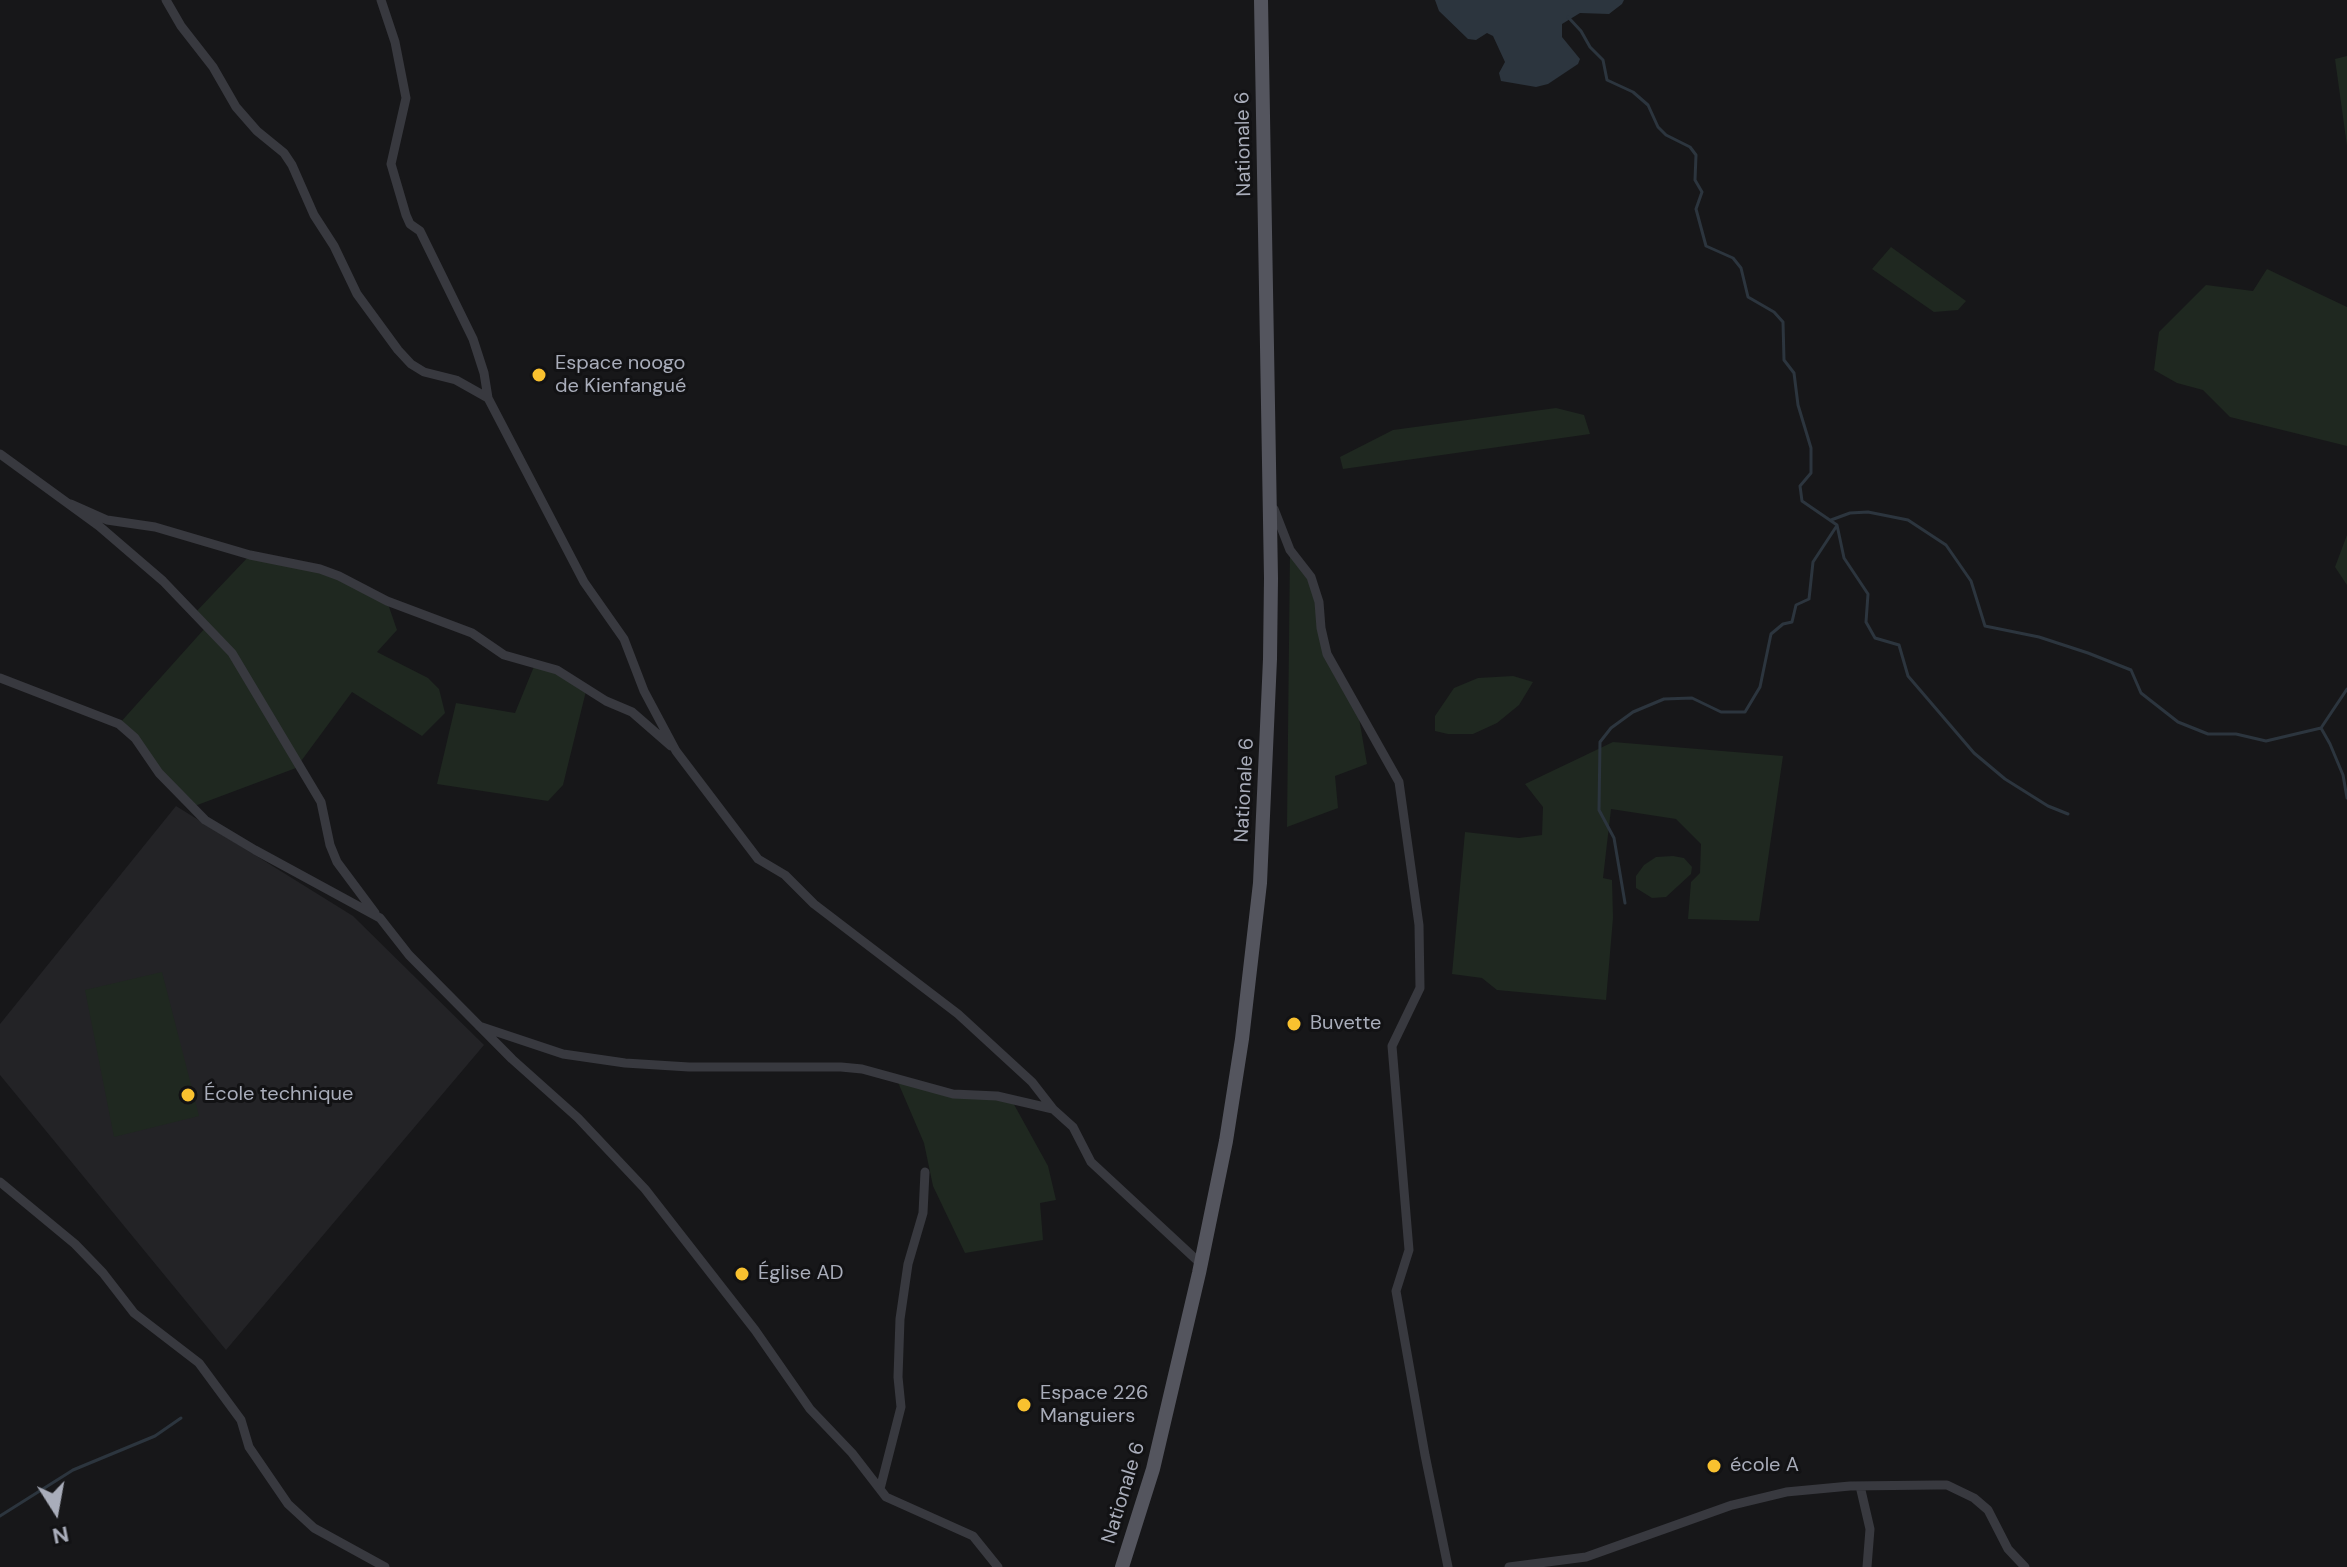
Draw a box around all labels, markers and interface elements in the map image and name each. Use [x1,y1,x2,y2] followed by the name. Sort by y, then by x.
[1231,91,1257,197] street label: Nationale 6
[555,352,686,399] place label: Espace noogo de Kienfangué
[530,366,548,384] marker: Espace noogo de Kienfangué
[1230,737,1260,843] street label: Nationale 6
[1310,1012,1381,1036] place label: Buvette
[1285,1015,1303,1033] marker: Buvette
[204,1083,353,1107] place label: École technique
[179,1086,197,1104] marker: École technique
[758,1262,843,1286] place label: Église AD
[733,1265,751,1283] marker: Église AD
[1040,1382,1148,1429] place label: Espace 226 Manguiers
[1015,1396,1033,1414] marker: Espace 226 Manguiers
[1097,1439,1151,1547] street label: Nationale 6
[1730,1454,1799,1478] place label: école A
[1705,1457,1723,1475] marker: école A
[16,1471,96,1551] north arrow
[50,1519,71,1551] text: N

